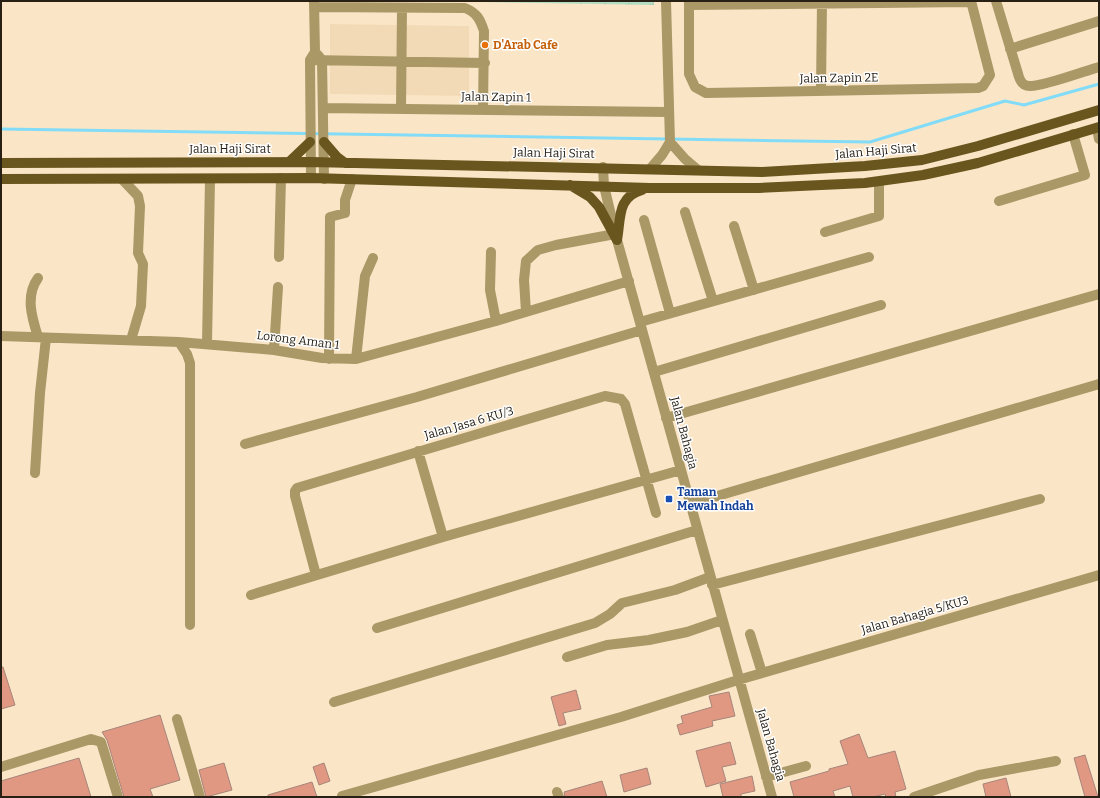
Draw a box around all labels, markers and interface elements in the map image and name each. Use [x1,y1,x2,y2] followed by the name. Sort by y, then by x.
[493,38,558,52] place label: D'Arab Cafe
[480,40,490,50] marker: D'Arab Cafe
[798,70,879,86] street label: Jalan Zapin 2E
[460,89,531,105] street label: Jalan Zapin 1
[834,140,918,162] street label: Jalan Haji Sirat
[188,142,271,156] street label: Jalan Haji Sirat
[512,145,596,161] street label: Jalan Haji Sirat
[256,328,340,352] street label: Lorong Aman 1
[667,394,701,471] street label: Jalan Bahagia
[422,404,515,443] street label: Jalan Jasa 6 KU/3
[677,485,754,513] place label: Taman Mewah Indah
[664,494,674,504] marker: Taman Mewah Indah
[859,593,970,637] street label: Jalan Bahagia 5/KU3
[754,706,788,783] street label: Jalan Bahagia

